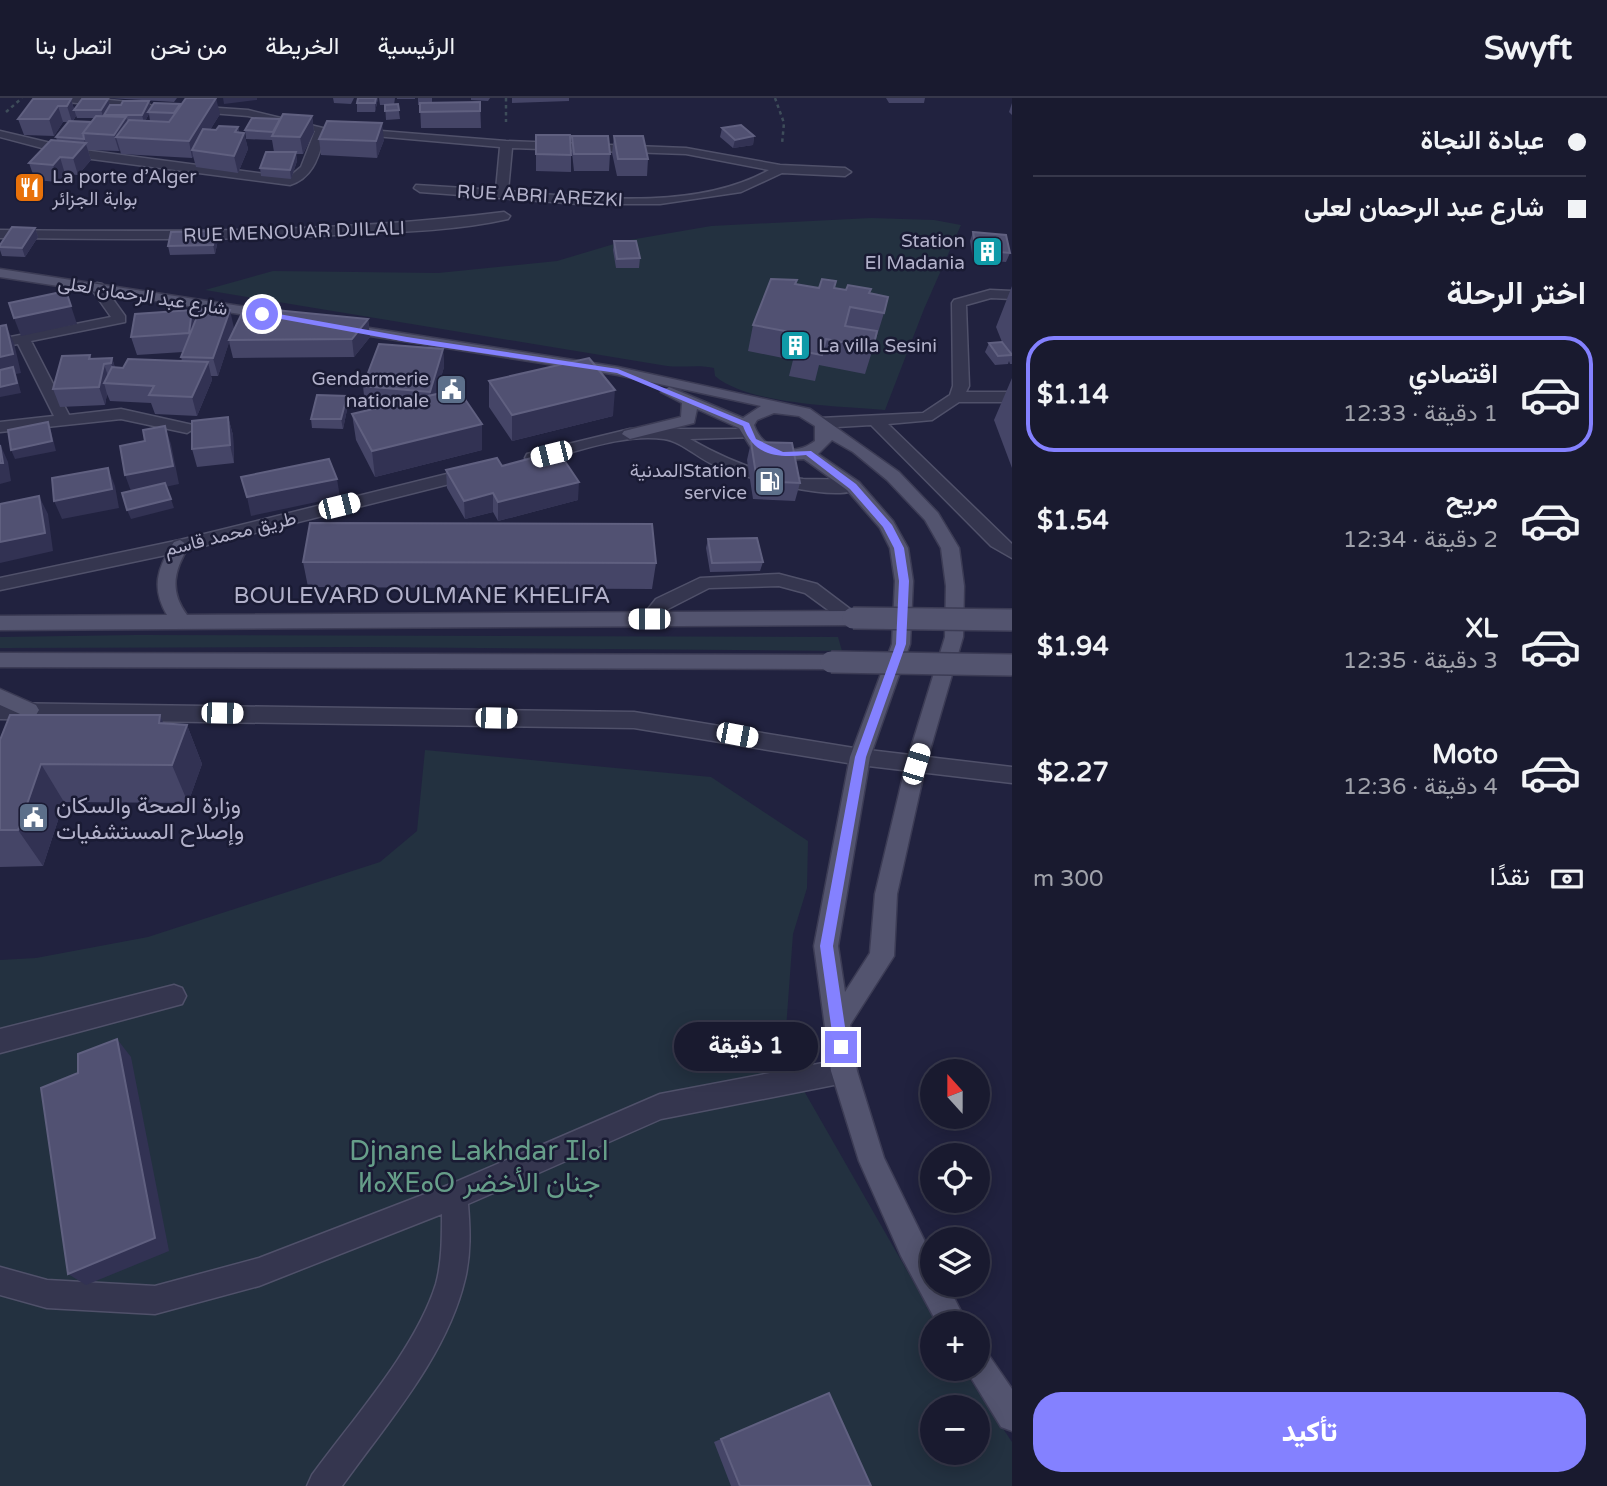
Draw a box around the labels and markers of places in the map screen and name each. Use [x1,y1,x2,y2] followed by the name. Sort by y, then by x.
[51,166,197,210] place label: La porte d’Alger بوابة الجزائر
[12,170,46,204] restaurant icon: La porte d’Alger بوابة الجزائر
[865,230,965,274] place label: Station El Madania
[971,234,1005,268] building icon: Station El Madania
[778,328,812,362] building icon: La villa Sesini
[818,335,937,357] place label: La villa Sesini
[311,368,429,412] place label: Gendarmerie nationale
[435,372,469,406] public building icon: Gendarmerie nationale
[630,460,747,504] place label: المدنيةStation service
[753,464,787,498] fuel station icon: المدنيةStation service
[56,792,244,847] place label: وزارة الصحة والسكان وإصلاح المستشفيات
[16,801,50,835] public building icon: وزارة الصحة والسكان وإصلاح المستشفيات

